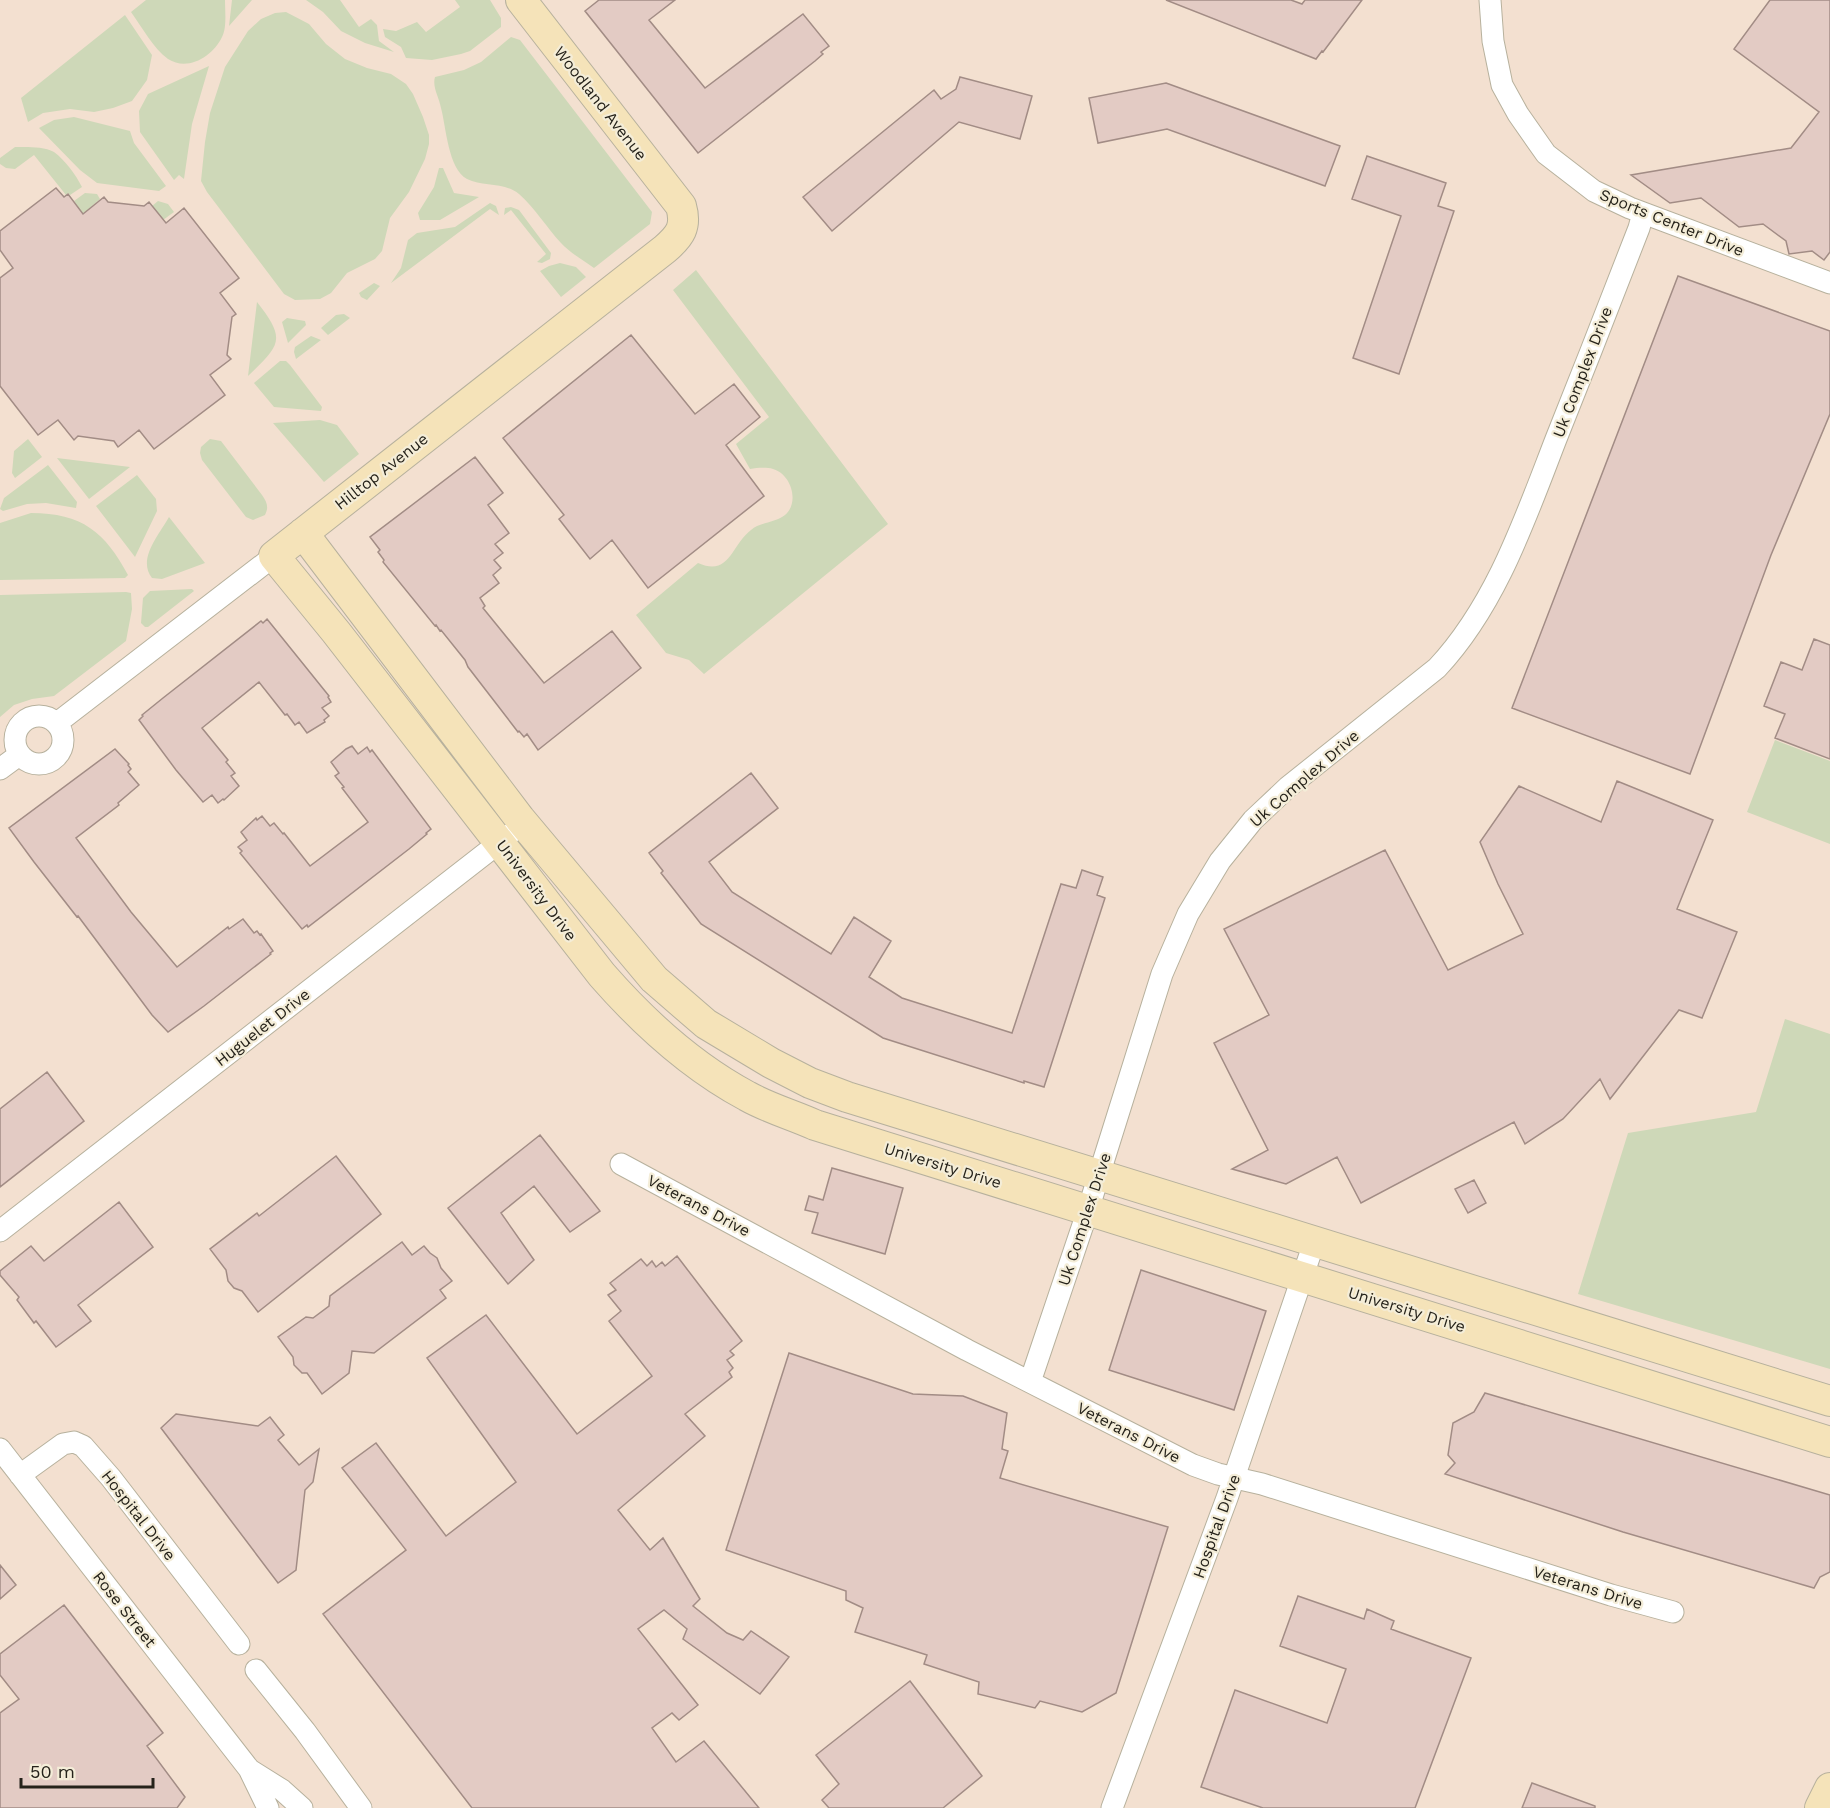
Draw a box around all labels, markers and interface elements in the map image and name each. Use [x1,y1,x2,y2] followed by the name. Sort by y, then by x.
[550,43,651,164] street label: Woodland Avenue
[1597,185,1747,260] street label: Sports Center Drive
[1549,304,1616,440] street label: Uk Complex Drive
[331,429,432,514] street label: Hilltop Avenue
[1246,726,1363,831] street label: Uk Complex Drive
[492,836,581,945] street label: University Drive
[211,985,313,1070] street label: Huguelet Drive
[882,1139,1004,1192] street label: University Drive
[1054,1150,1115,1288] street label: Uk Complex Drive
[644,1170,753,1240] street label: Veterans Drive
[1346,1283,1468,1336] street label: University Drive
[1074,1398,1184,1467] street label: Veterans Drive
[97,1466,180,1564] street label: Hospital Drive
[1189,1472,1244,1581] street label: Hospital Drive
[1531,1562,1645,1613] street label: Veterans Drive
[89,1568,160,1651] street label: Rose Street
[21,1751,153,1789] scale bar
[30,1761,75,1782] text: 50 m

